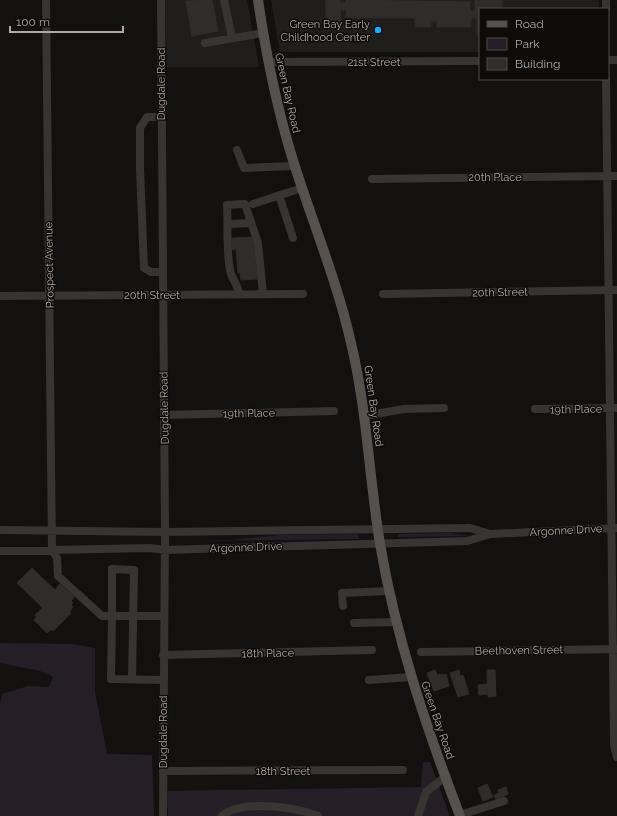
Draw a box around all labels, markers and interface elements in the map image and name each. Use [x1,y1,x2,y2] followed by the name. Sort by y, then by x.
[10,8,123,34] scale bar
[479,8,609,80] legend
[16,15,50,29] text: 100 m
[515,17,544,31] text: Road
[280,18,370,44] place label: Green Bay Early Childhood Center
[373,25,383,35] marker: Green Bay Early Childhood Center
[515,37,540,51] text: Park
[155,48,168,120] street label: Dugdale Road
[272,52,303,135] street label: Green Bay Road
[348,56,401,69] street label: 21st Street
[515,57,561,71] text: Building
[468,171,522,184] street label: 20th Place
[42,221,57,308] street label: Prospect Avenue
[472,286,528,299] street label: 20th Street
[124,289,180,302] street label: 20th Street
[361,365,386,448] street label: Green Bay Road
[157,371,172,444] street label: Dugdale Road
[550,403,603,416] street label: 19th Place
[223,407,276,420] street label: 19th Place
[529,522,603,539] street label: Argonne Drive
[209,540,283,555] street label: Argonne Drive
[475,643,564,658] street label: Beethoven Street
[242,647,295,660] street label: 18th Place
[418,679,457,761] street label: Green Bay Road
[157,696,170,768] street label: Dugdale Road
[256,765,311,778] street label: 18th Street

